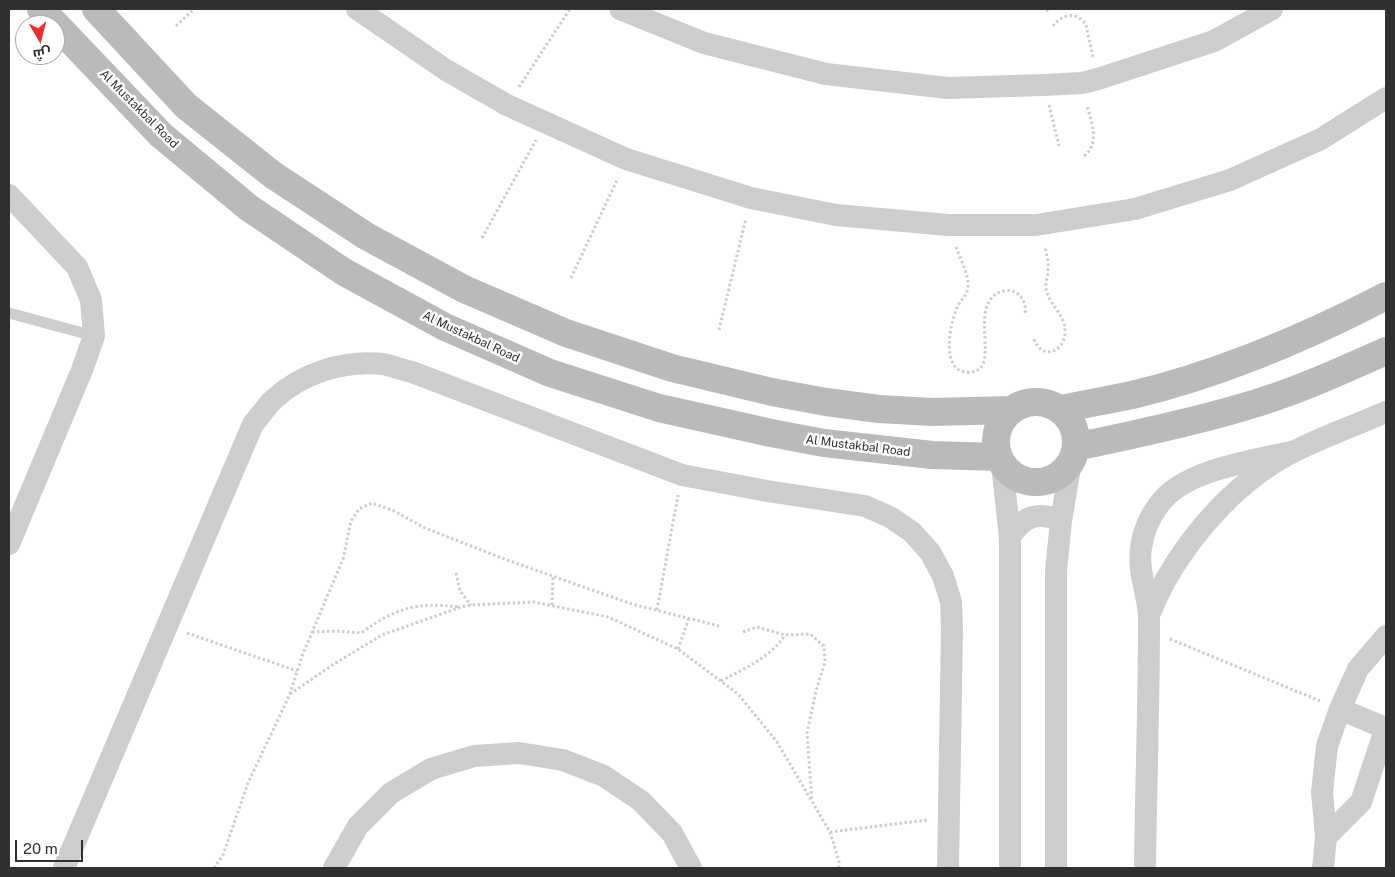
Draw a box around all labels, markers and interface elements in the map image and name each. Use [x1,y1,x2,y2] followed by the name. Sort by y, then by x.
[15,15,65,65] north arrow
[32,45,52,63] text: ش
[97,67,181,151] street label: Al Mustakbal Road
[420,308,522,366] street label: Al Mustakbal Road
[805,432,911,460] street label: Al Mustakbal Road
[18,830,85,862] scale bar
[23,840,58,857] text: 20 m

